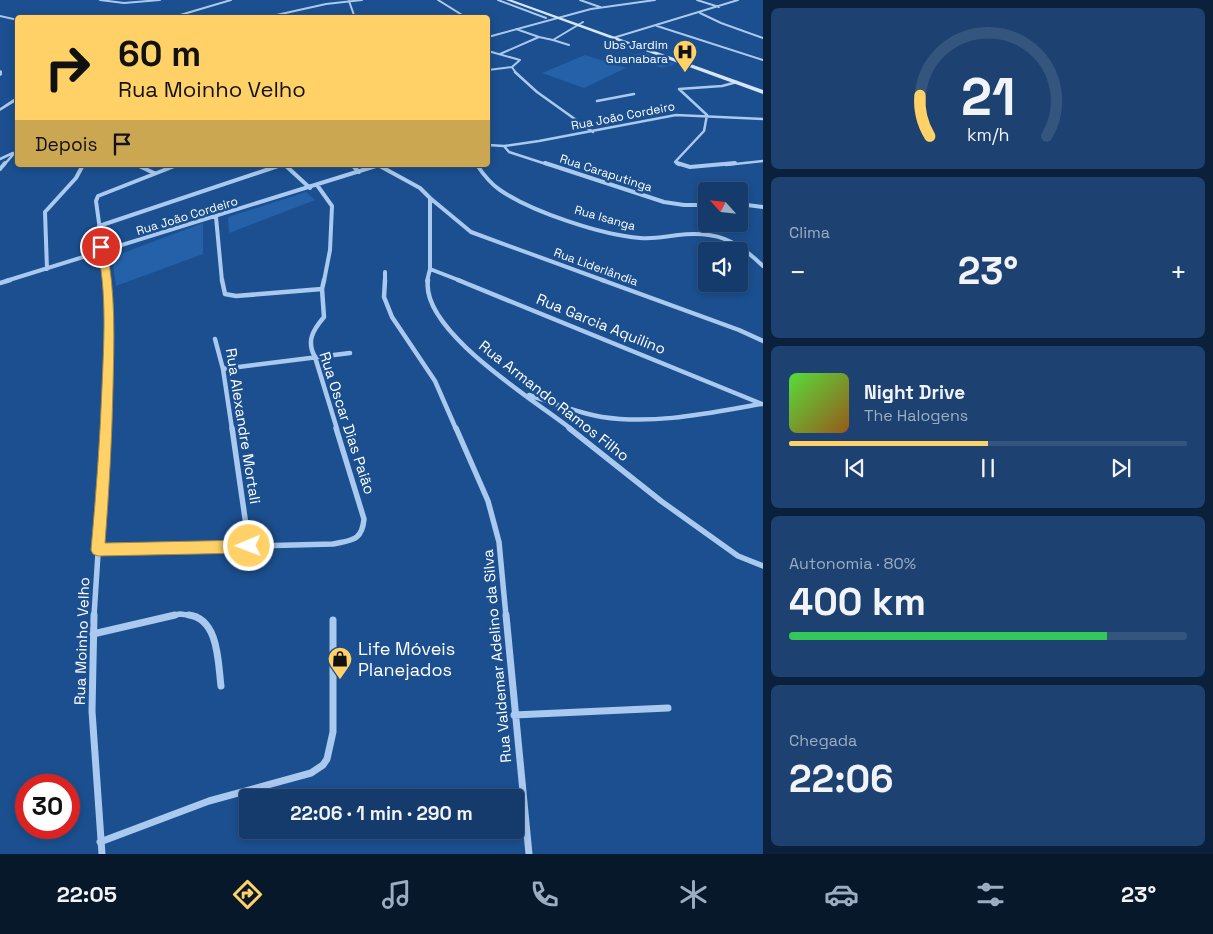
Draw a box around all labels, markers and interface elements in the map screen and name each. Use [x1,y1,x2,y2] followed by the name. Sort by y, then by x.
[118,32,201,76] text: 60 m
[35,35,100,100] icon: right
[604,37,668,67] place label: Ubs Jardim Guanabara
[672,39,698,73] hospital icon: Ubs Jardim Guanabara
[961,64,1015,130] text: 21
[118,75,306,103] text: Rua Moinho Velho
[570,98,676,134] street label: Rua João Cordeiro
[967,123,1009,146] text: km/h
[108,130,136,158] icon: arrive
[35,132,98,157] text: Depois
[558,151,654,196] street label: Rua Caraputinga
[698,182,748,232] north arrow
[698,182,748,292] map controls
[134,193,240,239] street label: Rua João Cordeiro
[573,202,638,234] street label: Rua Isanga
[789,222,830,243] text: Clima
[80,226,122,268] pin
[87,233,115,261] icon: arrive
[698,242,748,292] button: sound
[552,244,640,290] street label: Rua Liderlândia
[958,247,1018,295] text: 23°
[789,254,806,290] text: −
[1170,254,1187,290] text: +
[534,289,669,358] street label: Rua Garcia Aquilino
[475,336,633,465] street label: Rua Armando Ramos Filho
[222,347,265,505] street label: Rua Alexandre Mortali
[315,349,380,497] street label: Rua Oscar Dias Paião
[864,380,965,405] text: Night Drive
[864,405,968,426] text: The Halogens
[841,454,869,482] icon: previous
[974,454,1002,482] icon: pause
[1107,454,1135,482] icon: next
[222,519,274,571] position arrow
[478,548,515,764] street label: Rua Valdemar Adelino da Silva
[789,553,916,574] text: Autonomia · 80%
[70,577,93,705] street label: Rua Moinho Velho
[789,578,926,626] text: 400 km
[358,637,455,681] place label: Life Móveis Planejados
[327,646,353,680] shop icon: Life Móveis Planejados
[789,730,857,751] text: Chegada
[789,755,894,803] text: 22:06
[15,774,80,839] speed limit sign: 30
[290,801,473,826] text: 22:06 · 1 min · 290 m
[230,877,265,912] icon: directions
[379,877,414,912] icon: music
[527,877,562,912] icon: phone
[676,877,711,912] icon: climate
[824,877,859,912] icon: car
[973,877,1008,912] icon: filters
[57,880,117,908] text: 22:05
[1121,880,1156,908] text: 23°

